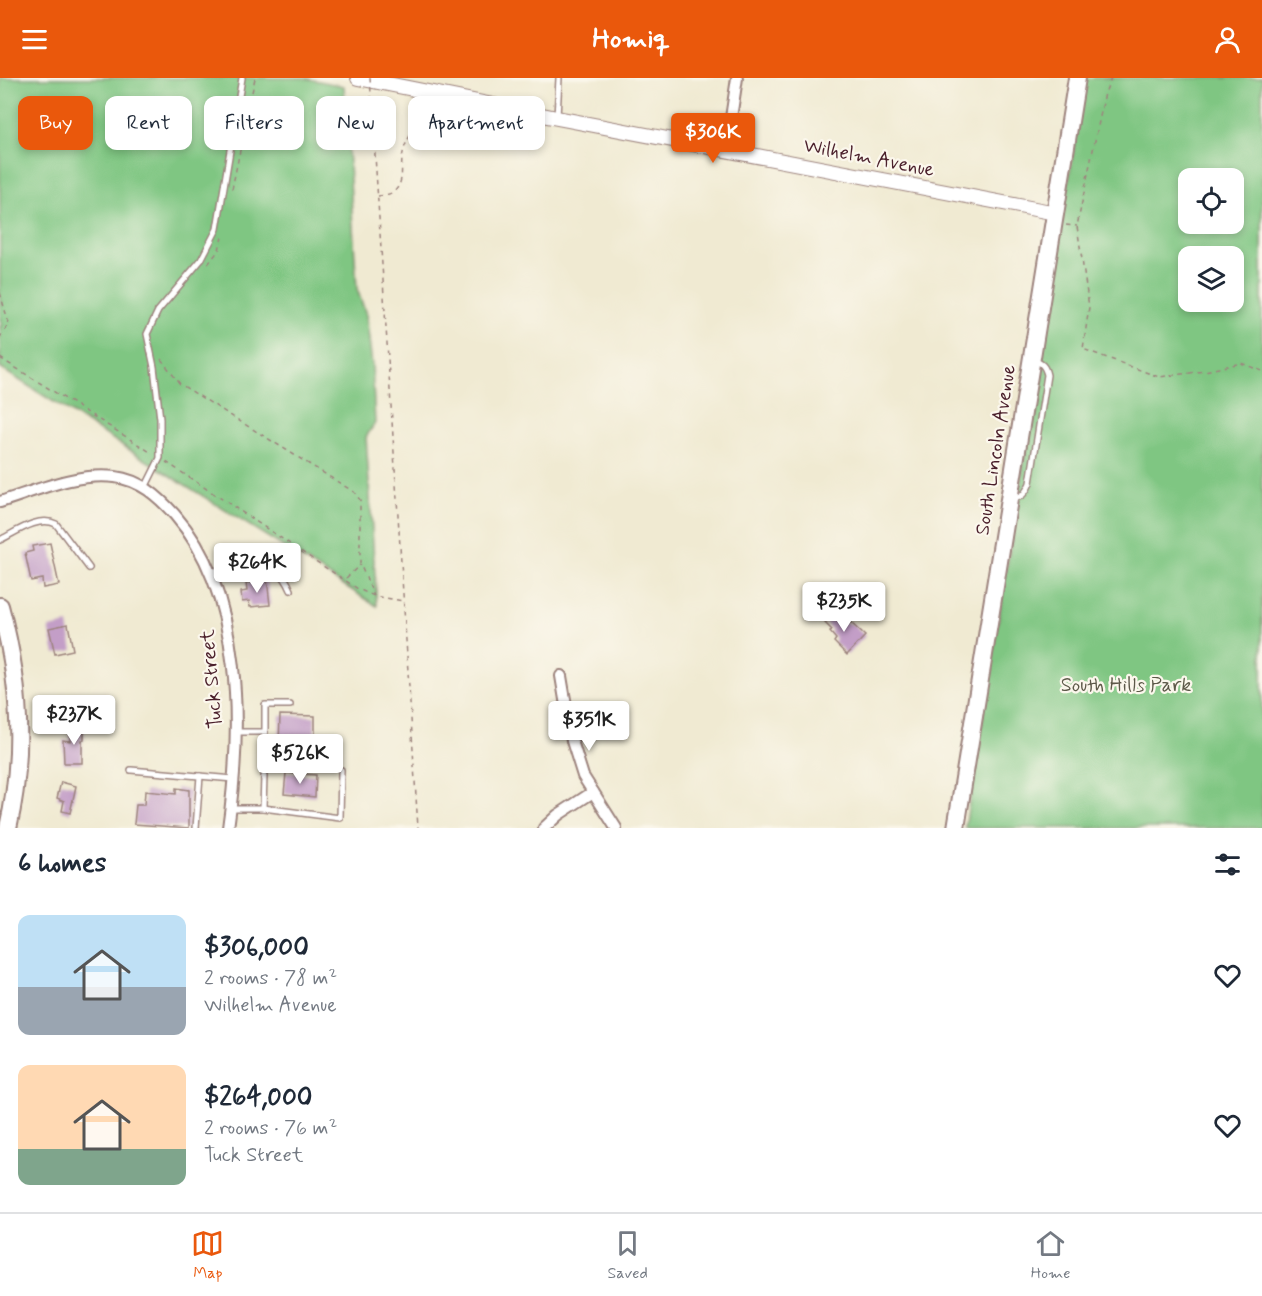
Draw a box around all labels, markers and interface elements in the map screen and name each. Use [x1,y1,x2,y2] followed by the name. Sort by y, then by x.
[592,22,670,57] text: Homiq
[18,23,51,56] icon: menu
[1211,23,1244,56] icon: person
[18,96,93,150] chip: Buy
[105,96,192,150] chip: Rent
[204,96,304,150] chip: Filters
[316,96,396,150] chip: New
[408,96,545,150] chip: Apartment
[671,113,755,164] pin: $306K
[685,119,741,146] text: $306K
[801,132,937,184] street label: Wilhelm Avenue
[1178,168,1244,312] map controls
[1178,168,1244,234] button: locate
[1178,246,1244,312] button: layers
[969,363,1023,537] street label: South Lincoln Avenue
[215,543,299,594] pin: $264K
[228,549,286,576] text: $264K
[802,582,886,633] pin: $235K
[816,588,872,615] text: $235K
[194,628,230,730] street label: Tuck Street
[1061,672,1191,699] park label: South Hills Park
[32,695,116,746] pin: $237K
[46,701,102,728] text: $237K
[547,701,631,752] pin: $351K
[562,707,616,734] text: $351K
[258,734,342,785] pin: $526K
[271,740,329,767] text: $526K
[18,847,106,881] text: 6 homes
[1211,848,1244,881] icon: filters
[204,931,309,965] text: $306,000
[66,939,138,1011] icon: home
[1211,959,1244,992] icon: heart
[204,965,337,992] text: 2 rooms · 78 m²
[204,992,337,1019] text: Wilhelm Avenue
[204,1081,312,1115] text: $264,000
[66,1089,138,1161] icon: home
[1211,1109,1244,1142] icon: heart
[204,1115,337,1142] text: 2 rooms · 76 m²
[204,1142,303,1169] text: Tuck Street
[191,1227,224,1284] tab: Map
[607,1227,648,1284] tab: Saved
[1031,1227,1071,1284] tab: Home

